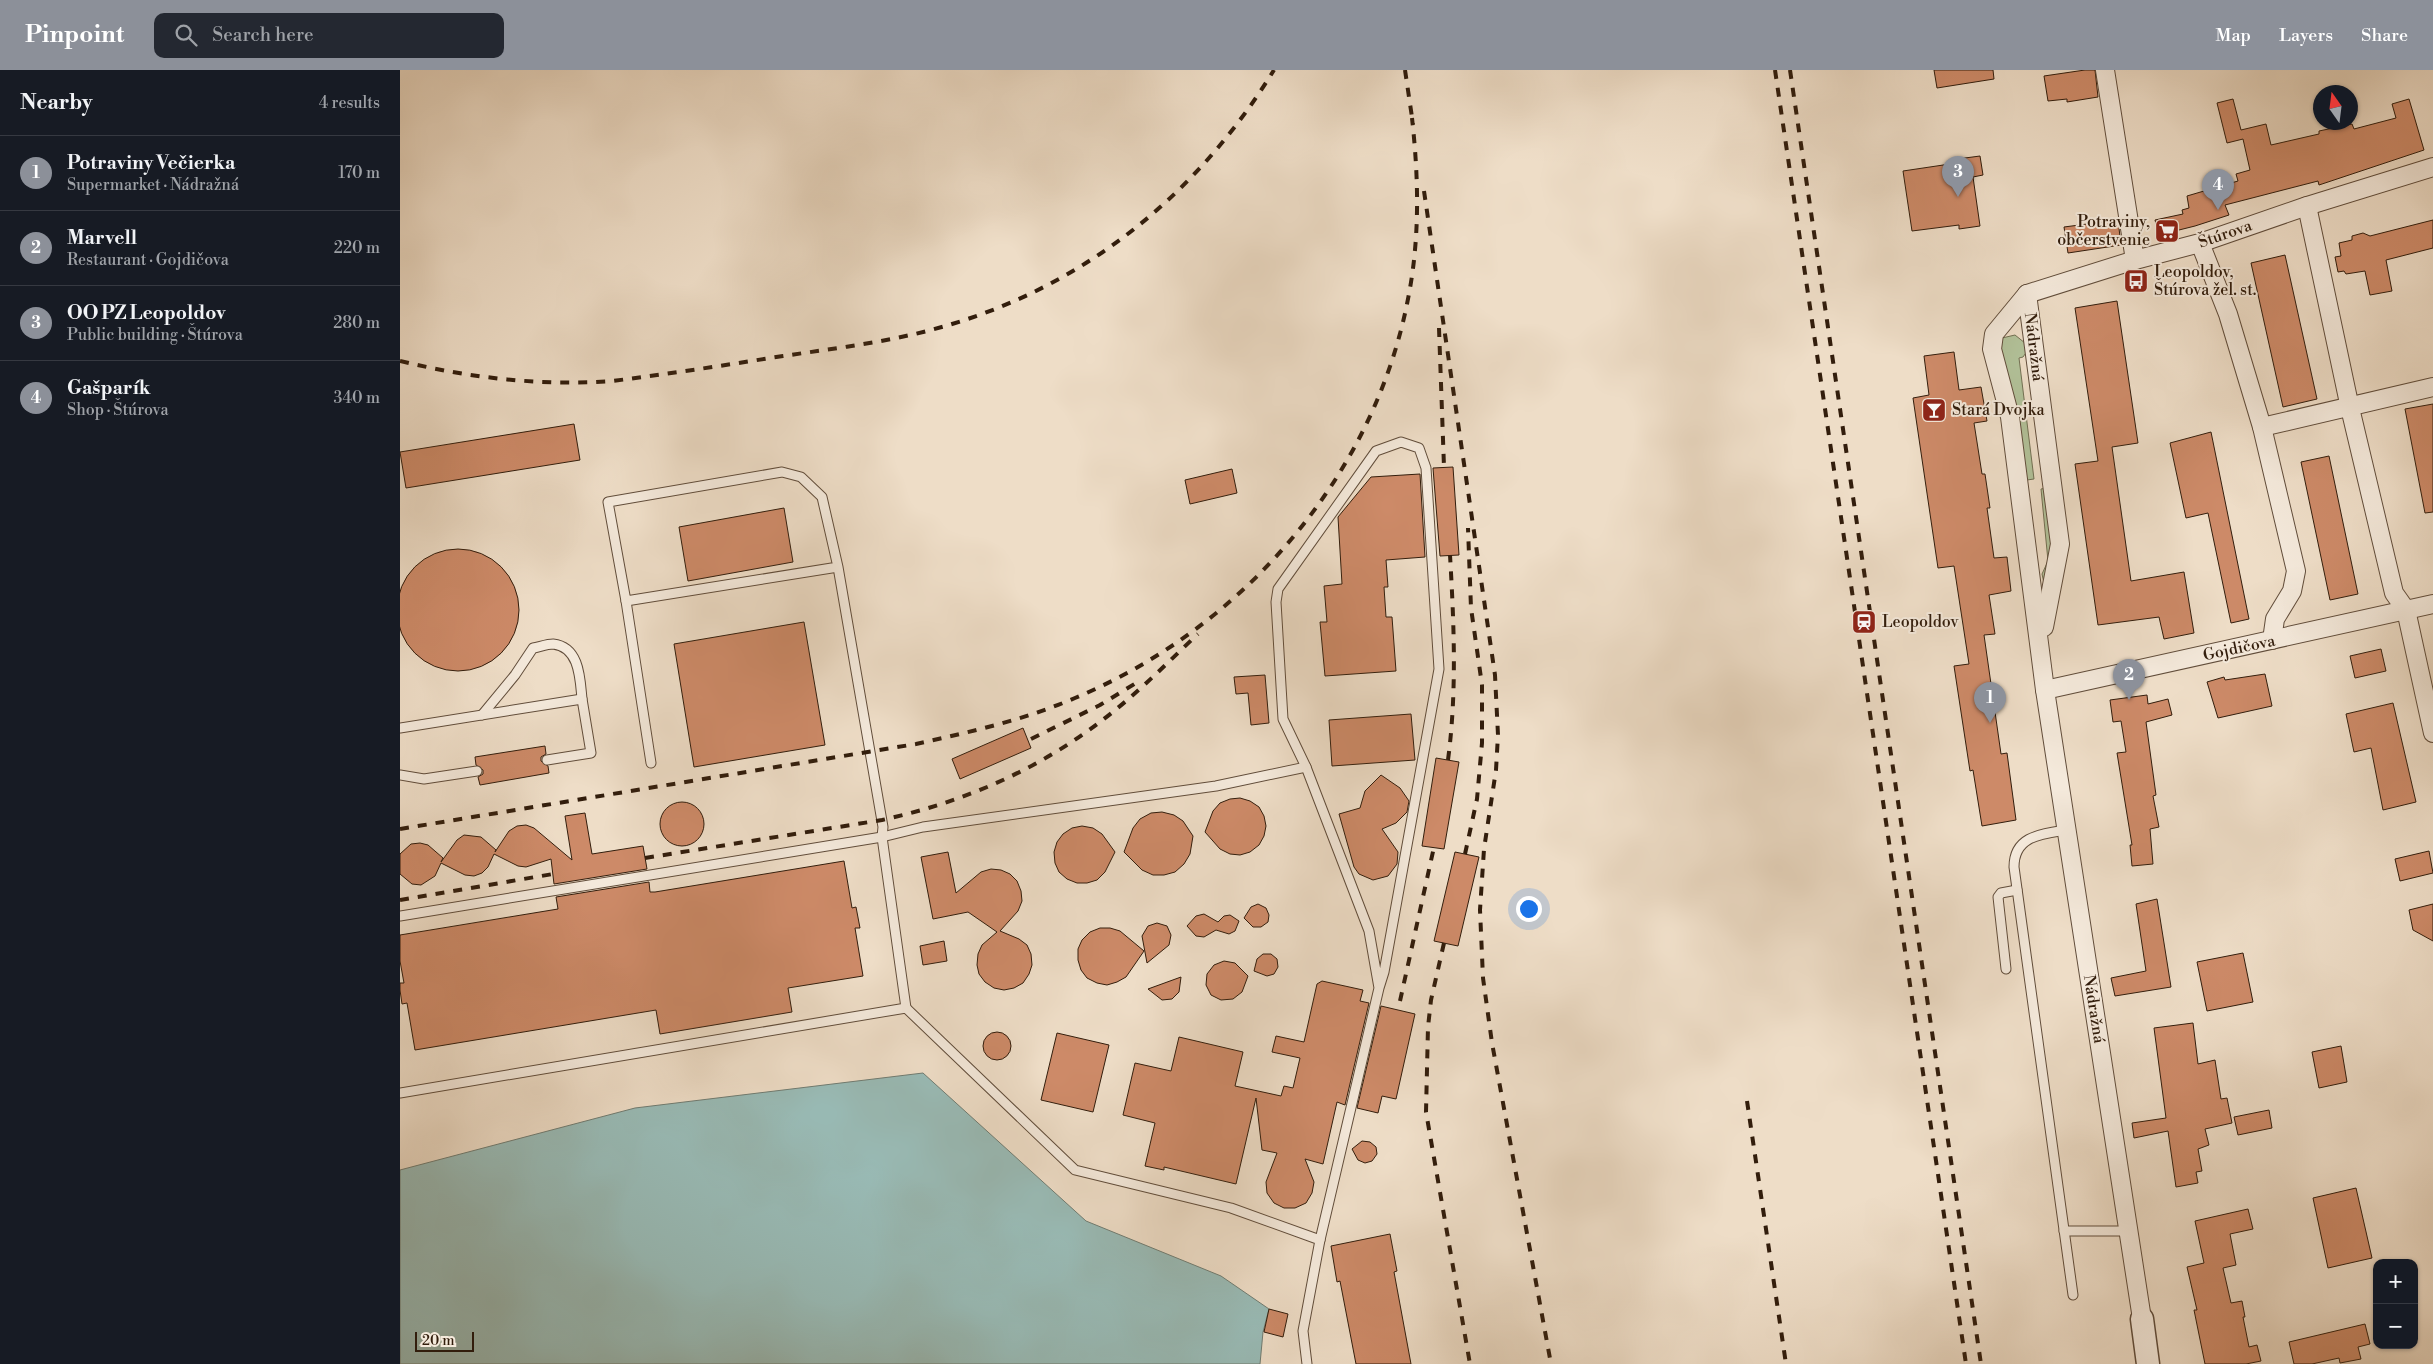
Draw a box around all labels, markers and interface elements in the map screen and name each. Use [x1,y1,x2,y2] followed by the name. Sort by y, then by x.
[154,13,504,58] search box
[25,20,124,50] text: Pinpoint
[172,21,200,49] icon: search
[212,23,314,47] text: Search here
[2216,24,2251,47] text: Map
[2279,24,2333,47] text: Layers
[2361,24,2408,47] text: Share
[2313,85,2358,130] north arrow
[20,90,93,116] text: Nearby
[319,93,380,113] text: 4 results
[67,151,235,175] text: Potraviny Večierka
[1942,156,1974,197] pin: 3
[32,163,40,183] text: 1
[338,163,380,183] text: 170 m
[2202,169,2234,210] pin: 4
[67,175,239,195] text: Supermarket · Nádražná
[2057,212,2150,250] place label: Potraviny, občerstvenie
[2195,213,2255,252] street label: Štúrova
[2154,218,2180,244] supermarket icon: Potraviny, občerstvenie
[67,226,137,250] text: Marvell
[31,238,41,258] text: 2
[334,238,380,258] text: 220 m
[67,250,229,270] text: Restaurant · Gojdičova
[2154,262,2256,300] place label: Leopoldov, Štúrova žel. st.
[2123,268,2149,294] bus stop icon: Leopoldov, Štúrova žel. st.
[67,301,226,325] text: OO PZ Leopoldov
[2020,311,2048,383] street label: Nádražná
[31,313,41,333] text: 3
[333,313,380,333] text: 280 m
[67,325,243,345] text: Public building · Štúrova
[67,376,151,400] text: Gašparík
[31,388,41,408] text: 4
[333,388,380,408] text: 340 m
[1921,397,1947,423] bar icon: Stará Dvojka
[67,400,169,420] text: Shop · Štúrova
[1952,400,2046,420] place label: Stará Dvojka
[1851,609,1877,635] station icon: Leopoldov
[1882,612,1959,632] place label: Leopoldov
[2201,630,2278,665] street label: Gojdičova
[2113,659,2145,700] pin: 2
[1974,682,2006,723] pin: 1
[1516,896,1542,922] your location
[2079,973,2109,1046] street label: Nádražná
[2373,1259,2418,1349] map controls
[2373,1259,2418,1304] button: +
[2373,1304,2418,1349] button: −
[415,1329,474,1352] scale bar
[422,1332,454,1350] text: 20 m

